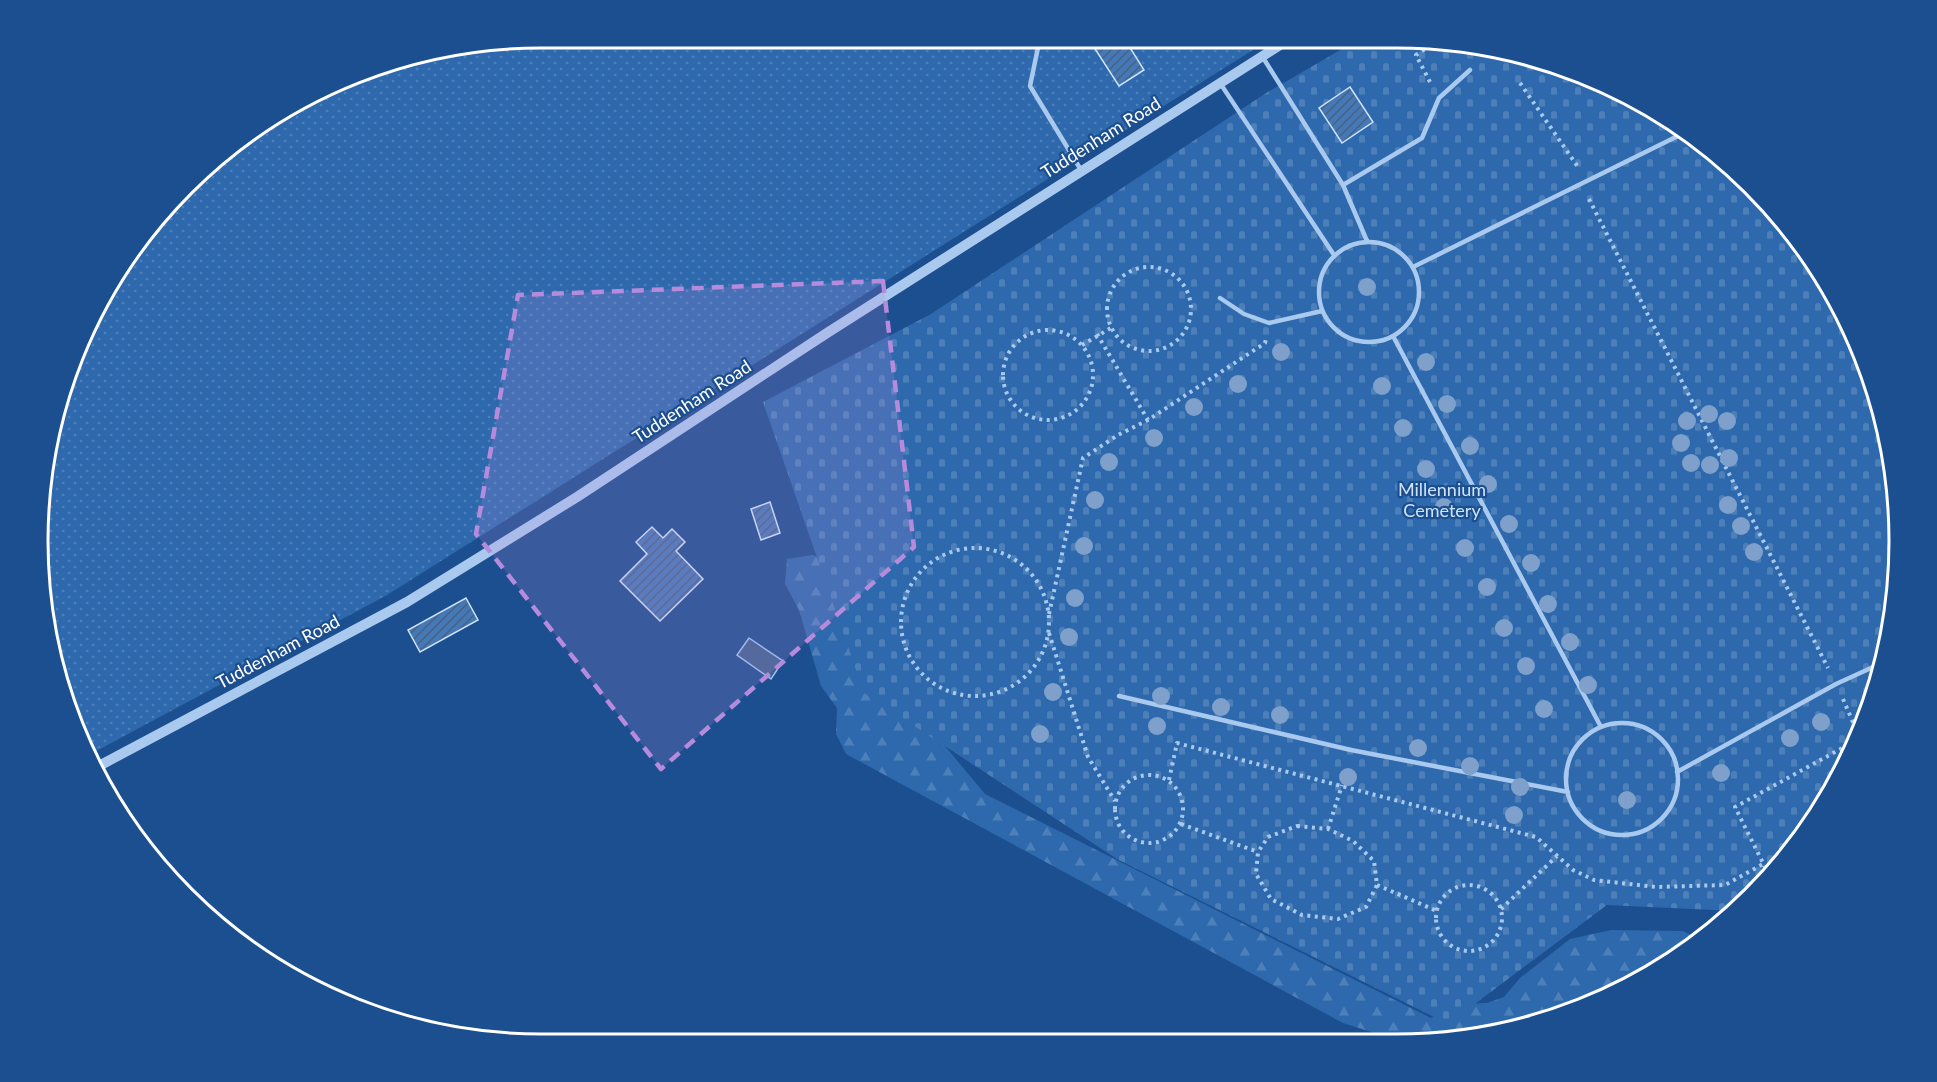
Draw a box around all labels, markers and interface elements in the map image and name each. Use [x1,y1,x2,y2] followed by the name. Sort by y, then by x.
[1037,92,1164,183] street label: Tuddenham Road
[628,355,755,448] street label: Tuddenham Road
[1398,478,1486,521] park label: Millennium Cemetery
[212,609,343,693] street label: Tuddenham Road

